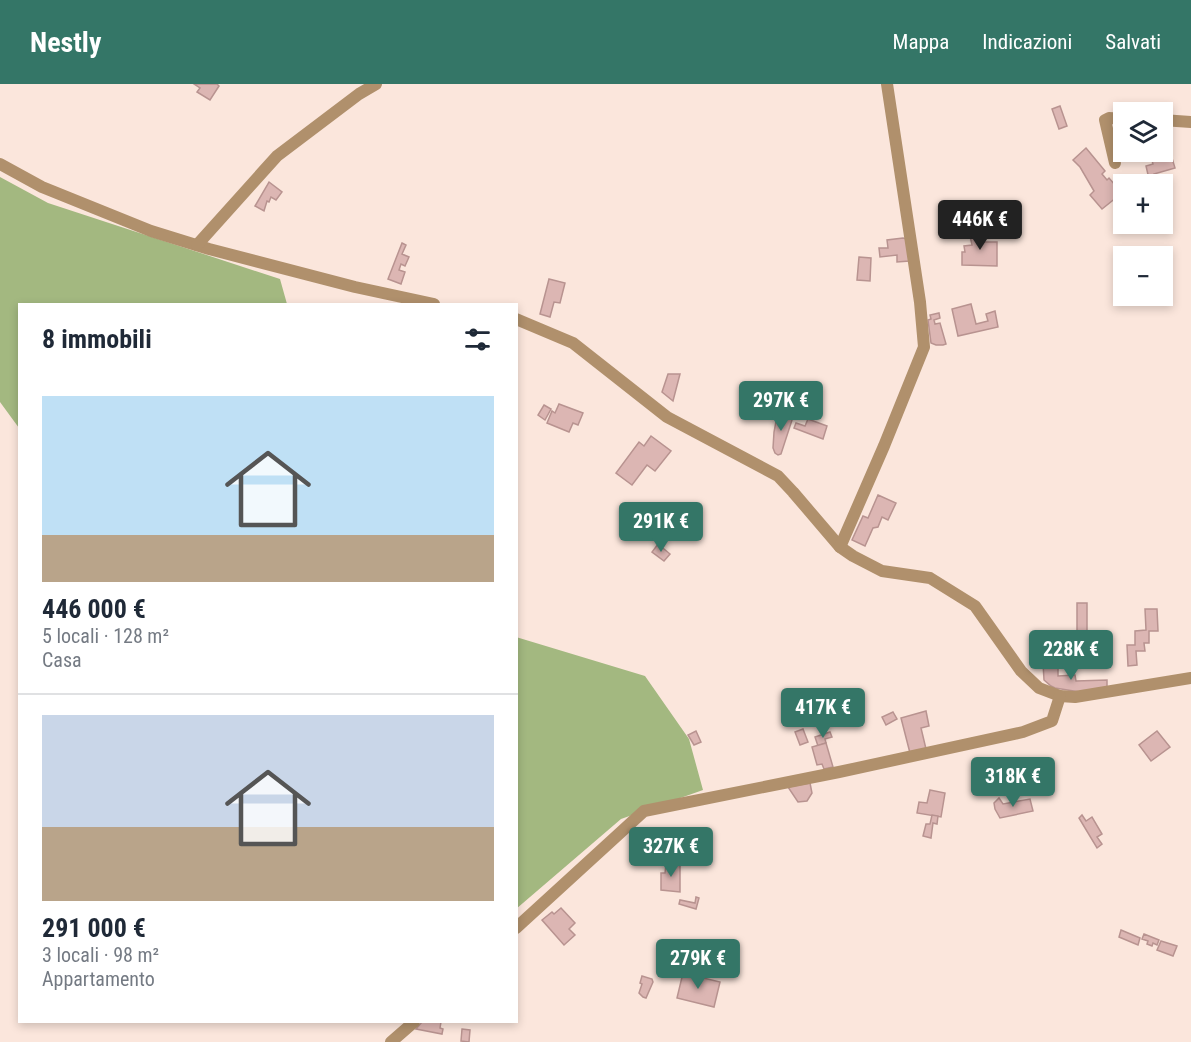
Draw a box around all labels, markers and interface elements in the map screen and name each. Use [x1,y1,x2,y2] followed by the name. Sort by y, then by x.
[30,26,101,59] text: Nestly
[893,30,949,54] text: Mappa
[982,30,1072,54] text: Indicazioni
[1105,30,1161,54] text: Salvati
[1113,102,1173,306] map controls
[1113,102,1173,162] button: layers
[1113,174,1173,234] button: +
[931,200,1029,251] pin: 446K €
[952,207,1008,231] text: 446K €
[1113,246,1173,306] button: −
[461,323,494,356] icon: filters
[42,324,152,354] text: 8 immobili
[732,381,830,432] pin: 297K €
[753,388,809,412] text: 297K €
[214,435,322,543] icon: home
[612,502,710,553] pin: 291K €
[633,509,689,533] text: 291K €
[42,594,146,624] text: 446 000 €
[42,624,169,648] text: 5 locali · 128 m²
[1022,630,1120,681] pin: 228K €
[1043,637,1099,661] text: 228K €
[42,648,82,672] text: Casa
[774,688,872,739] pin: 417K €
[795,695,851,719] text: 417K €
[214,754,322,862] icon: home
[964,757,1062,808] pin: 318K €
[985,764,1041,788] text: 318K €
[622,827,720,878] pin: 327K €
[643,834,699,858] text: 327K €
[42,913,146,943] text: 291 000 €
[649,939,747,990] pin: 279K €
[42,943,159,967] text: 3 locali · 98 m²
[670,946,726,970] text: 279K €
[42,967,155,991] text: Appartamento

